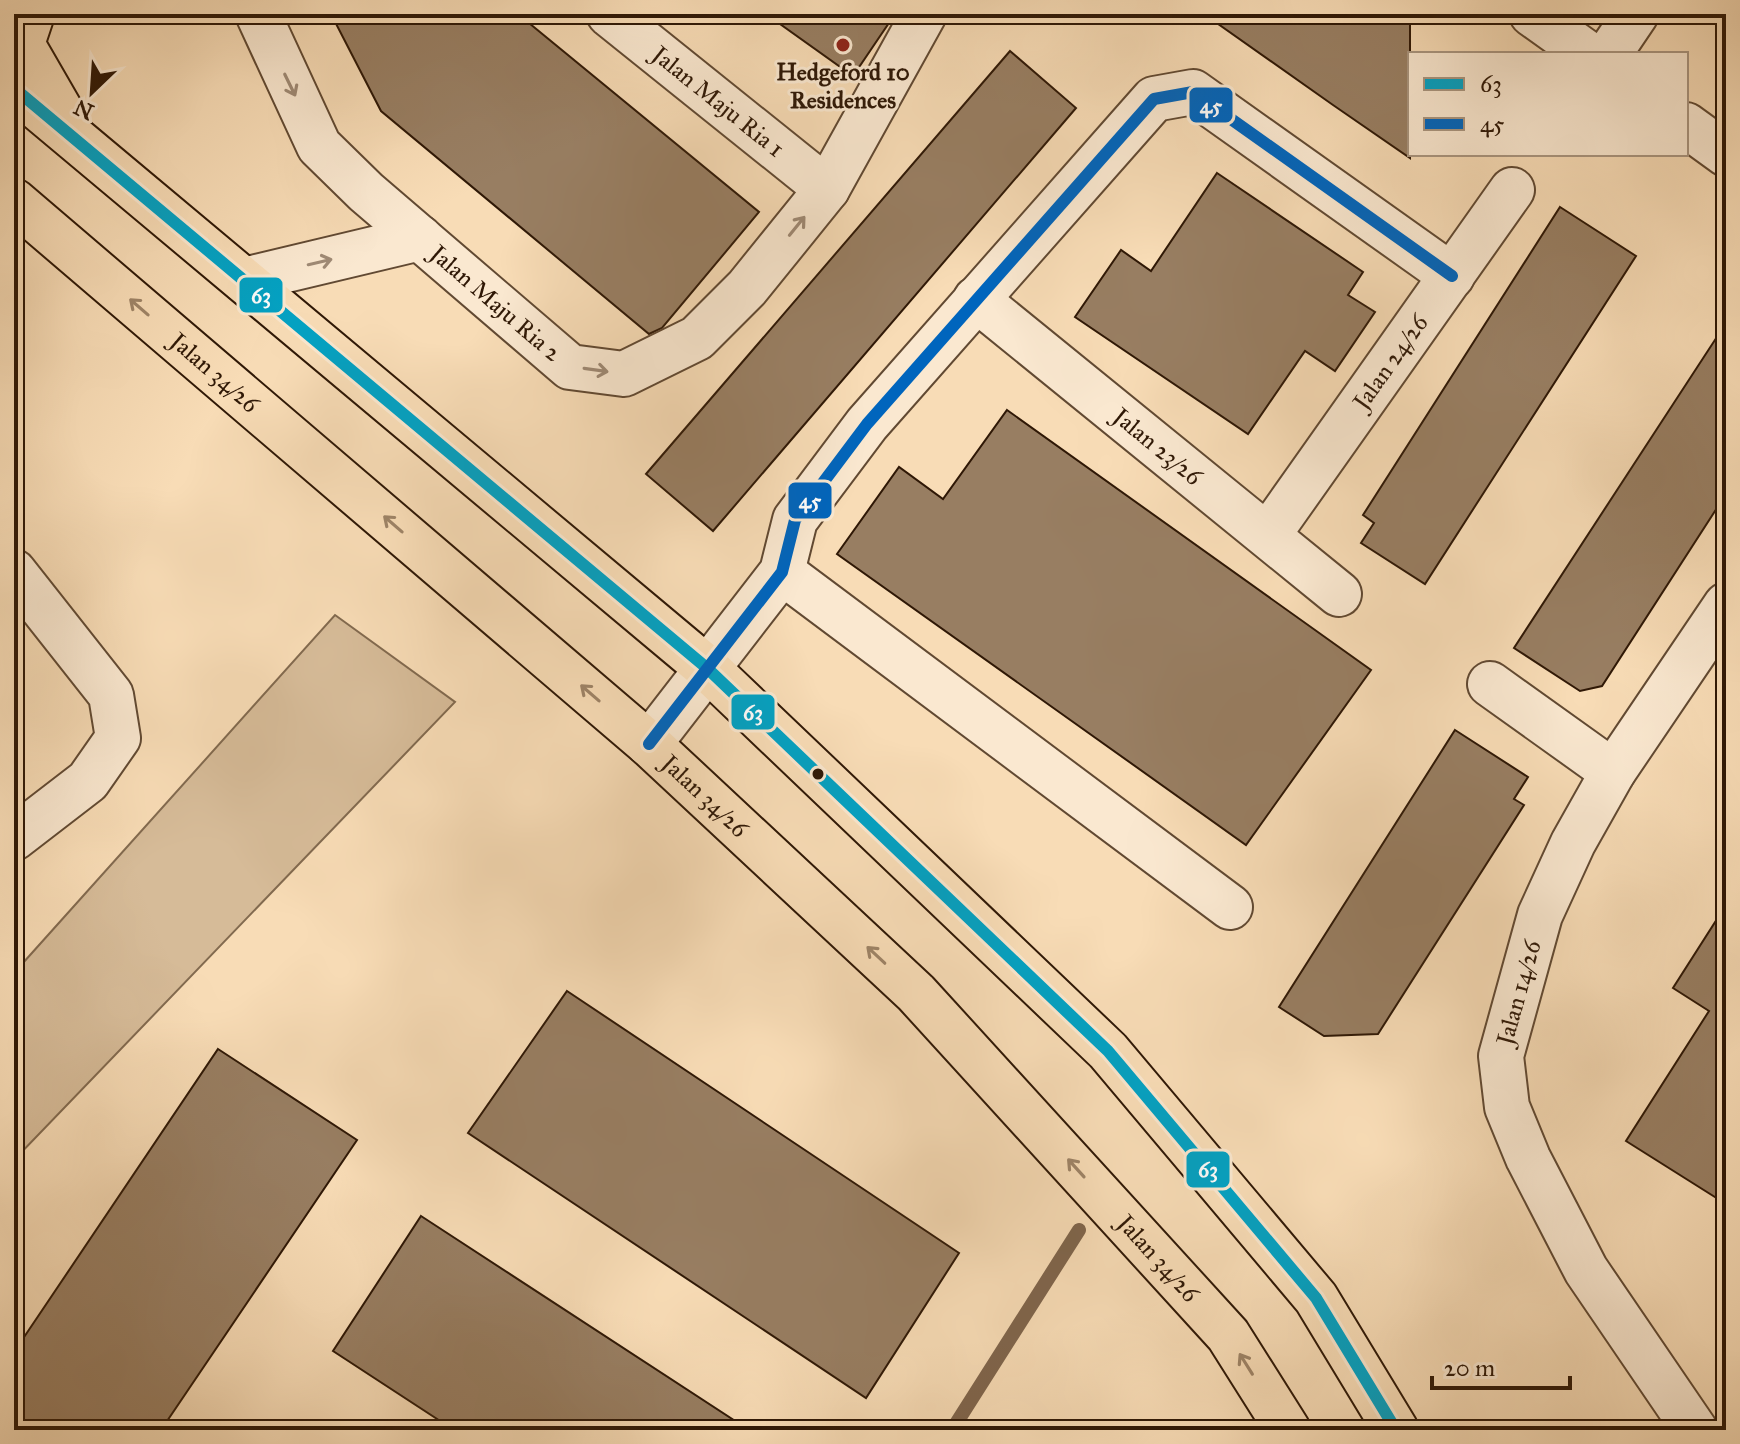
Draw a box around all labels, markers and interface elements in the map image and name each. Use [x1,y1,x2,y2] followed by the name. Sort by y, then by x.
[834,36,852,54] marker: Hedgeford 10 Residences
[644,38,790,164] street label: Jalan Maju Ria 1
[52,52,132,132] north arrow
[1408,52,1688,156] legend
[776,57,910,115] place label: Hedgeford 10 Residences
[1480,69,1502,99] text: 63
[283,73,298,97] one-way arrow
[1188,86,1234,124] line badge: 45
[1200,92,1223,119] text: 45
[69,93,98,126] text: N
[1480,109,1505,139] text: 45
[788,216,806,237] one-way arrow
[422,237,568,368] street label: Jalan Maju Ria 2
[306,254,332,269] one-way arrow
[238,276,284,314] line badge: 63
[251,282,271,309] text: 63
[129,298,150,316] one-way arrow
[1345,308,1435,418] street label: Jalan 24/26
[162,324,266,419] street label: Jalan 34/26
[582,363,609,378] one-way arrow
[1105,400,1209,492] street label: Jalan 23/26
[787,481,833,520] line badge: 45
[799,487,822,514] text: 45
[383,515,403,533] one-way arrow
[581,684,601,702] one-way arrow
[730,693,776,731] line badge: 63
[743,699,763,726] text: 63
[653,746,755,844] street label: Jalan 34/26
[810,766,826,782] unlabelled marker
[1489,936,1548,1051] street label: Jalan 14/26
[866,946,886,965] one-way arrow
[1185,1150,1231,1189] line badge: 63
[1198,1156,1218,1183] text: 63
[1066,1158,1085,1178] one-way arrow
[1109,1206,1206,1309] street label: Jalan 34/26
[1432,1340,1570,1390] scale bar
[1238,1353,1254,1376] one-way arrow
[1444,1353,1495,1383] text: 20 m

